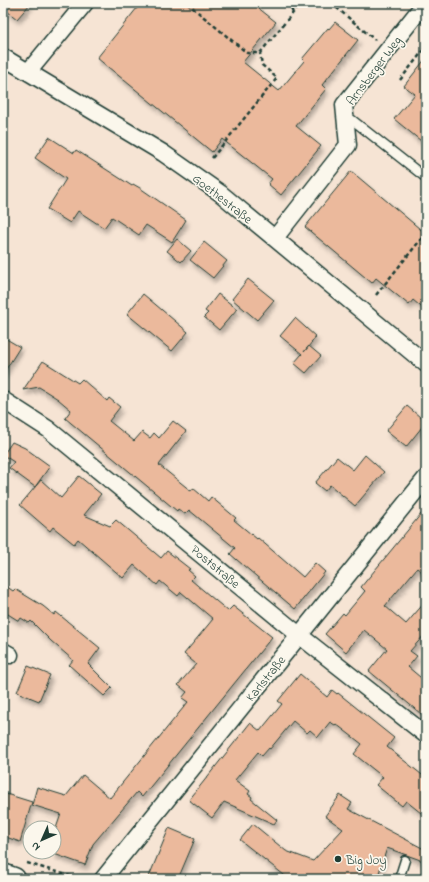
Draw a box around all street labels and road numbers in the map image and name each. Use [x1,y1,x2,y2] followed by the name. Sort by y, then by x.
[342,32,407,110] street label: Arnsberger Weg
[188,170,256,229] street label: Goethestraße
[186,541,244,594] street label: Poststraße
[242,652,291,706] street label: Karlstraße

